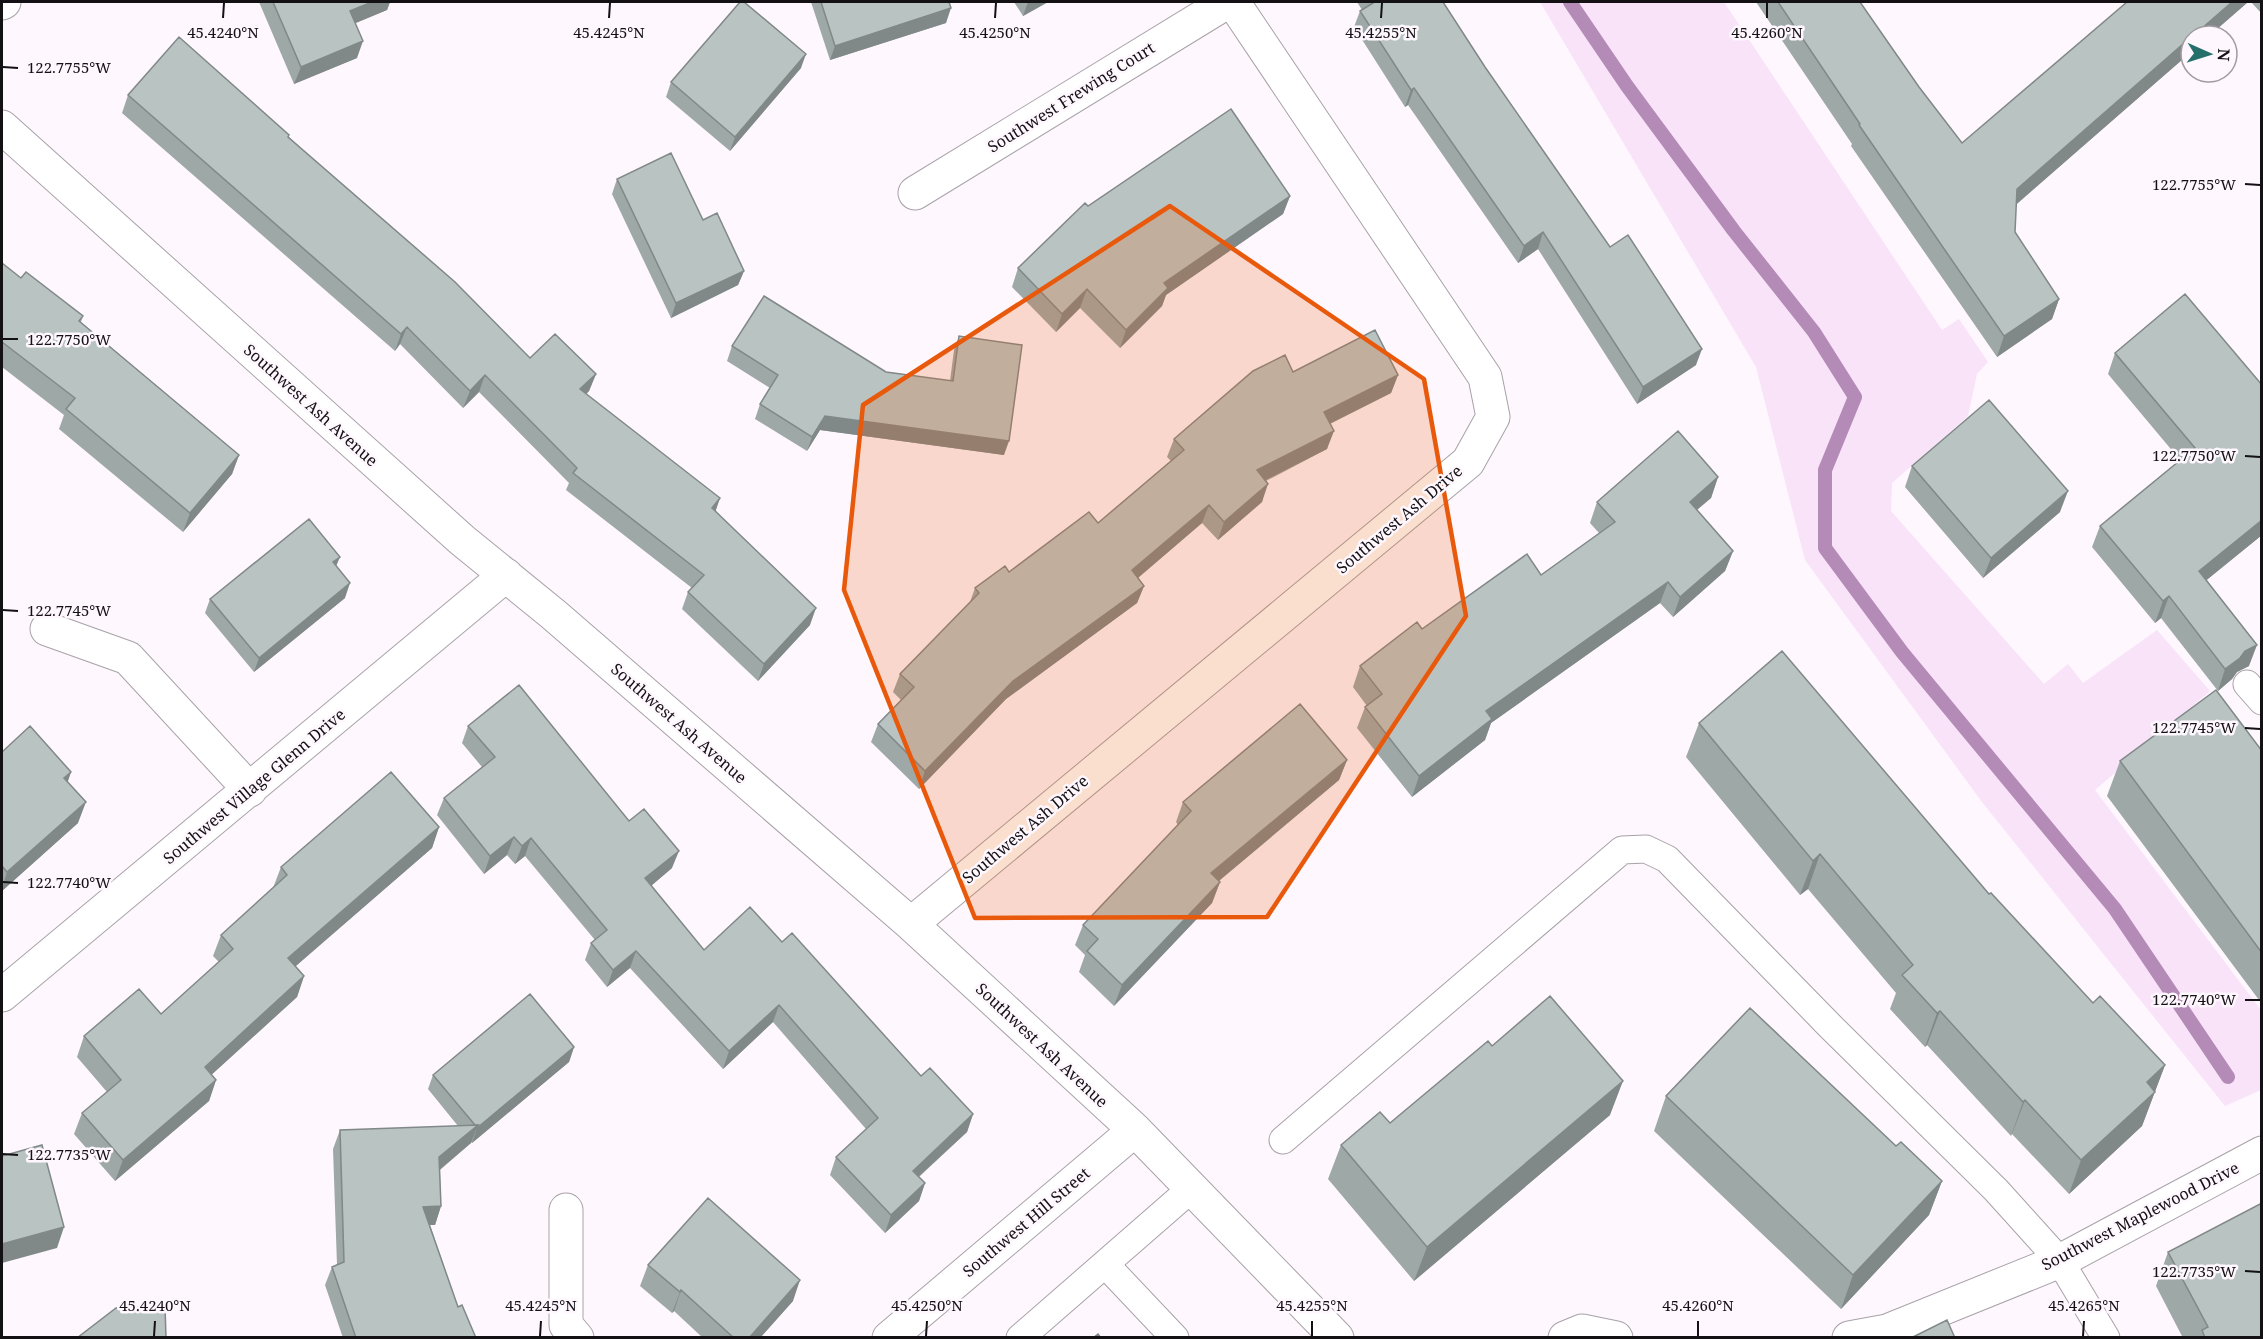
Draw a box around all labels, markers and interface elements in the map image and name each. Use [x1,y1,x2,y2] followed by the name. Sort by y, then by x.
[187,22,259,42] text: 45.4240°N
[573,22,645,42] text: 45.4245°N
[959,22,1031,42] text: 45.4250°N
[1345,22,1417,42] text: 45.4255°N
[1731,22,1803,42] text: 45.4260°N
[2179,24,2239,84] north arrow
[983,36,1159,158] street label: Southwest Frewing Court
[2213,48,2235,62] text: N
[27,57,111,77] text: 122.7755°W
[2152,174,2236,194] text: 122.7755°W
[27,329,111,349] text: 122.7750°W
[239,339,383,471] street label: Southwest Ash Avenue
[2152,445,2236,465] text: 122.7750°W
[1331,460,1467,578] street label: Southwest Ash Drive
[27,600,111,620] text: 122.7745°W
[606,658,752,788] street label: Southwest Ash Avenue
[158,703,350,869] street label: Southwest Village Glenn Drive
[2152,717,2236,737] text: 122.7745°W
[957,770,1093,888] street label: Southwest Ash Drive
[27,872,111,892] text: 122.7740°W
[971,978,1113,1112] street label: Southwest Ash Avenue
[2152,989,2236,1009] text: 122.7740°W
[27,1144,111,1164] text: 122.7735°W
[2037,1156,2243,1276] street label: Southwest Maplewood Drive
[958,1162,1095,1282] street label: Southwest Hill Street
[2152,1261,2236,1281] text: 122.7735°W
[119,1295,191,1315] text: 45.4240°N
[505,1295,577,1315] text: 45.4245°N
[891,1295,963,1315] text: 45.4250°N
[1276,1295,1348,1315] text: 45.4255°N
[1662,1295,1734,1315] text: 45.4260°N
[2048,1295,2120,1315] text: 45.4265°N

